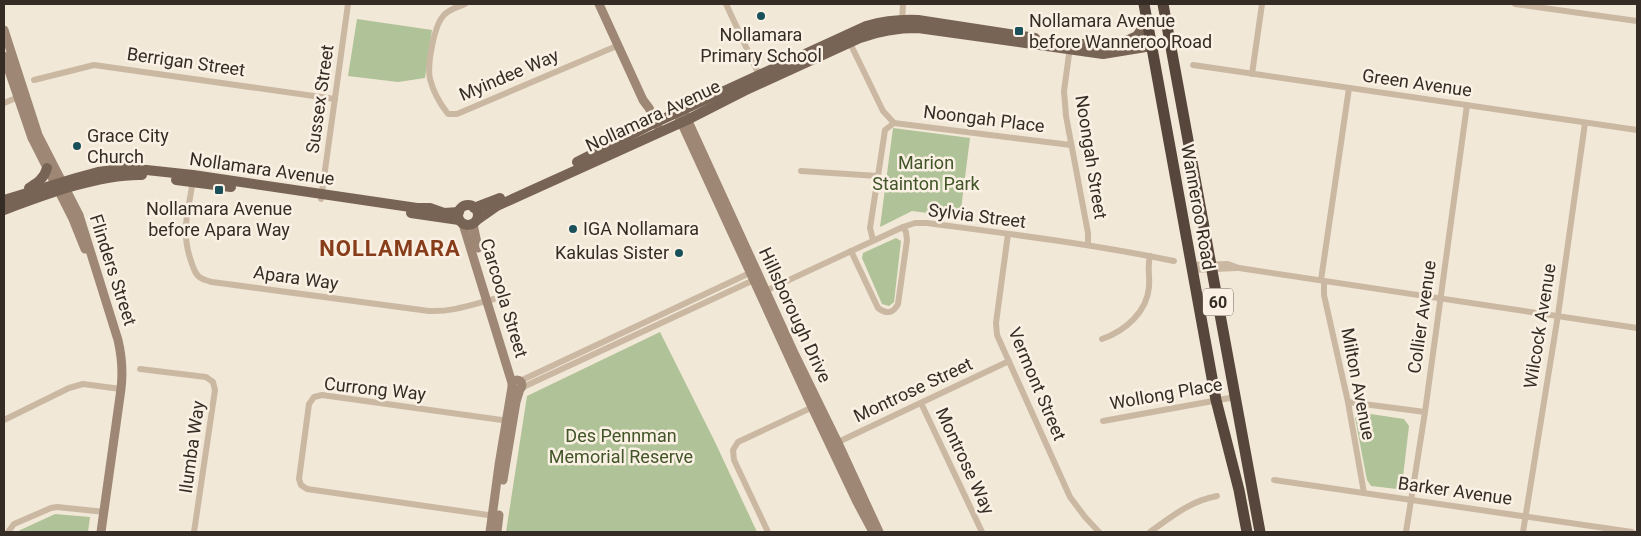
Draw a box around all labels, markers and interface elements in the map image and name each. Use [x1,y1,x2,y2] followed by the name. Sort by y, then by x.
[755,10,767,22] marker: Nollamara Primary School
[1029,10,1212,52] place label: Nollamara Avenue before Wanneroo Road
[700,24,822,66] place label: Nollamara Primary School
[1013,25,1025,37] marker: Nollamara Avenue before Wanneroo Road
[126,43,247,80] street label: Berrigan Street
[301,43,338,155] street label: Sussex Street
[456,44,562,105] street label: Myindee Way
[1361,64,1473,101] street label: Green Avenue
[582,75,723,156] street label: Nollamara Avenue
[1071,94,1112,220] street label: Noongah Street
[922,101,1046,136] street label: Noongah Place
[87,125,169,167] place label: Grace City Church
[71,140,83,152] marker: Grace City Church
[1177,142,1220,271] street label: Wanneroo Road
[188,148,336,189] street label: Nollamara Avenue
[872,152,981,194] park label: Marion Stainton Park
[213,184,225,196] marker: Nollamara Avenue before Apara Way
[146,198,292,240] place label: Nollamara Avenue before Apara Way
[927,199,1027,232] street label: Sylvia Street
[86,212,141,328] street label: Flinders Street
[583,218,699,239] place label: IGA Nollamara
[567,223,579,235] marker: IGA Nollamara
[319,236,461,261] district label: NOLLAMARA
[476,236,533,360] street label: Carcoola Street
[555,242,669,263] place label: Kakulas Sister
[755,244,836,386] street label: Hillsborough Drive
[673,247,685,259] marker: Kakulas Sister
[1403,259,1440,375] street label: Collier Avenue
[252,261,340,294] street label: Apara Way
[1519,262,1560,390] street label: Wilcock Avenue
[1203,288,1233,316] road number: 60
[1004,324,1071,443] street label: Vermont Street
[1337,326,1380,442] street label: Milton Avenue
[850,353,976,426] street label: Montrose Street
[323,373,427,404] street label: Currong Way
[1108,373,1224,414] street label: Wollong Place
[175,399,208,495] street label: Ilumba Way
[932,404,1000,518] street label: Montrose Way
[549,425,693,467] park label: Des Pennman Memorial Reserve
[1397,472,1513,509] street label: Barker Avenue

